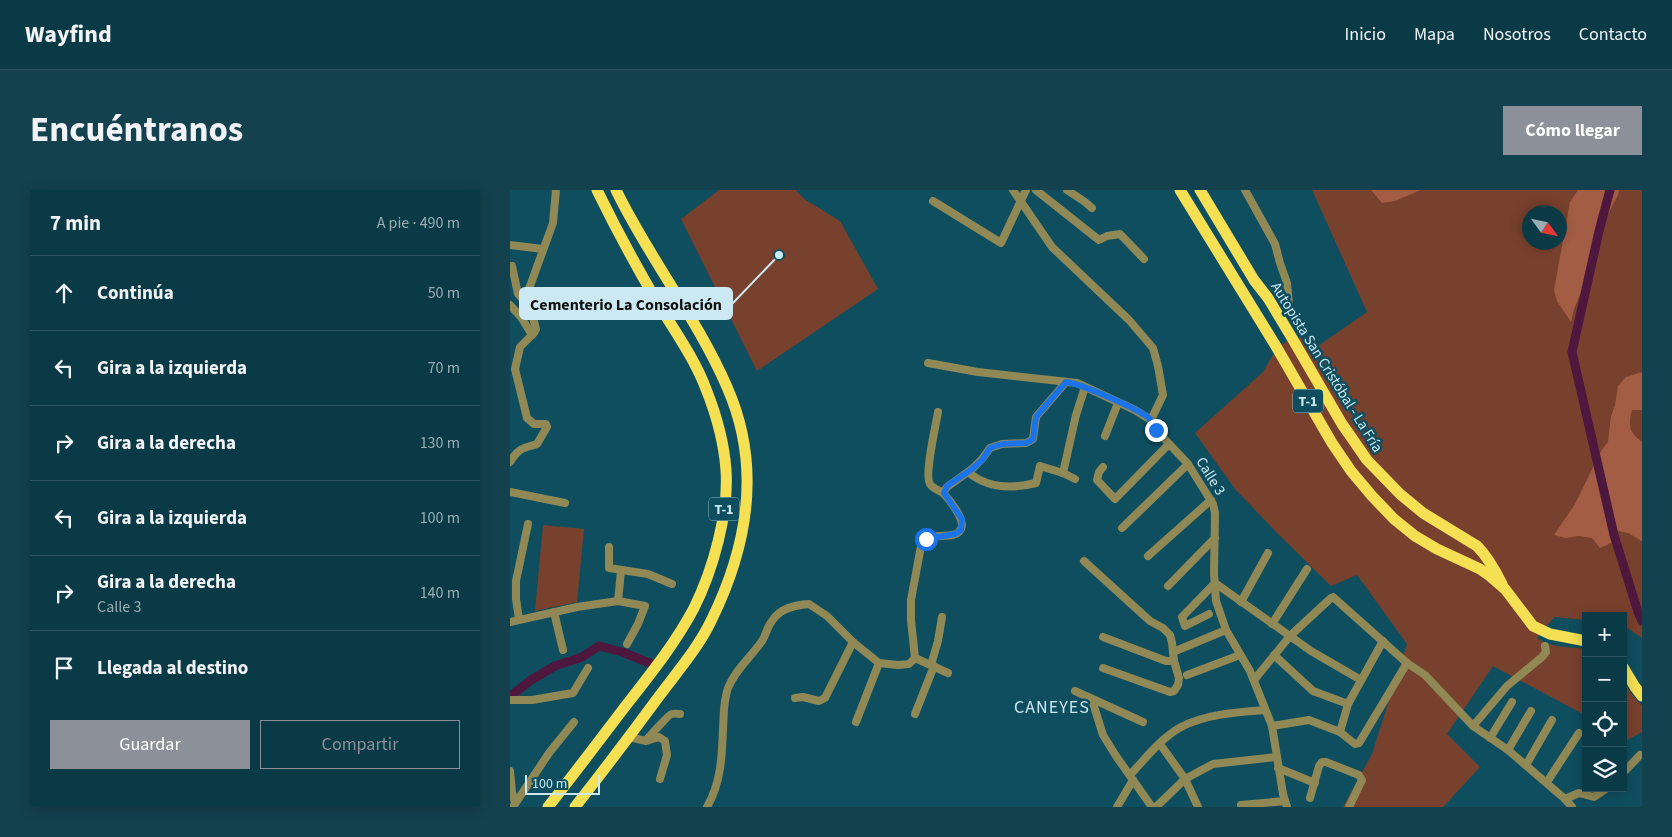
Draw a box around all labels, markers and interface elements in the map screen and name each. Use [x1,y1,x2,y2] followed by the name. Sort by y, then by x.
[25,17,112,52] text: Wayfind
[1345,22,1386,47] text: Inicio
[1414,22,1455,47] text: Mapa
[1483,22,1551,47] text: Nosotros
[1579,22,1647,47] text: Contacto
[30,105,243,155] text: Encuéntranos
[1503,106,1642,155] button: Cómo llegar
[1522,205,1567,250] north arrow
[50,208,101,238] text: 7 min
[377,212,460,234] text: A pie · 490 m
[1265,278,1388,456] street label: Autopista San Cristóbal - La Fría
[50,279,78,307] icon: ahead
[97,280,174,307] text: Continúa
[428,282,460,304] text: 50 m
[520,288,732,319] callout: Cementerio La Consolación
[530,294,722,316] text: Cementerio La Consolación
[50,354,78,382] icon: left
[97,355,247,382] text: Gira a la izquierda
[428,357,460,379] text: 70 m
[1293,390,1323,412] road number: T-1
[1145,419,1168,442] route end
[50,429,78,457] icon: right
[97,430,236,457] text: Gira a la derecha
[420,432,460,454] text: 130 m
[1191,453,1231,499] street label: Calle 3
[709,498,739,520] road number: T-1
[50,504,78,532] icon: left
[97,505,247,532] text: Gira a la izquierda
[420,507,460,529] text: 100 m
[915,528,938,551] route start
[97,569,236,596] text: Gira a la derecha
[50,579,78,607] icon: right
[420,582,460,604] text: 140 m
[97,596,141,618] text: Calle 3
[1582,612,1627,792] map controls
[1582,612,1627,657] button: +
[50,654,78,682] icon: arrive
[97,655,248,682] text: Llegada al destino
[1582,657,1627,702] button: −
[1014,695,1090,720] district label: CANEYES
[1582,702,1627,747] button: locate
[50,720,250,769] button: Guardar
[260,720,460,769] button: Compartir
[1582,747,1627,792] button: layers
[525,772,600,795] scale bar
[532,774,567,794] text: 100 m

